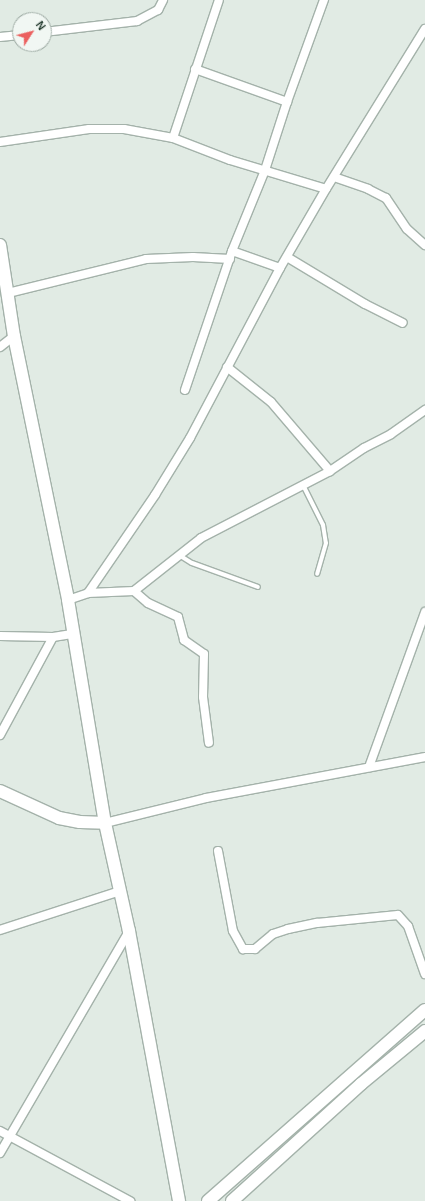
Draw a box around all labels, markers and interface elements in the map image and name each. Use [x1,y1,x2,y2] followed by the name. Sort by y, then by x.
[12,12,52,52] north arrow
[34,19,48,32] text: N

